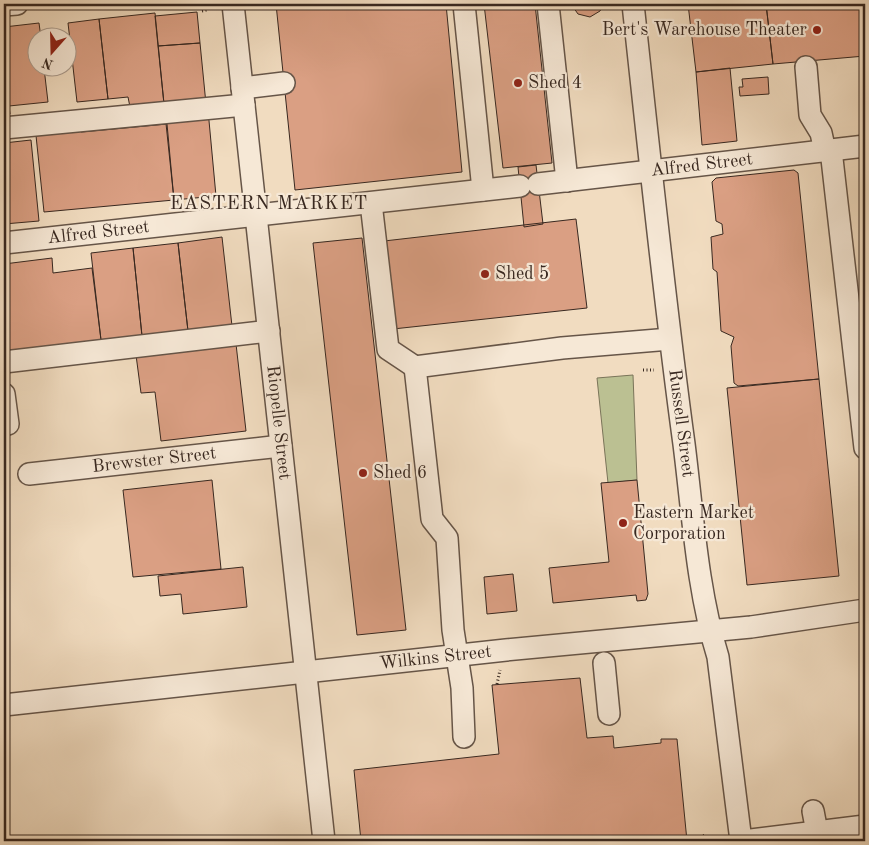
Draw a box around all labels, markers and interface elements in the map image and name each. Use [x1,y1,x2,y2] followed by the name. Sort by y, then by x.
[602,21,808,39] place label: Bert's Warehouse Theater
[811,24,823,36] marker: Bert's Warehouse Theater
[28,28,78,78] north arrow
[40,55,55,72] text: N
[528,74,582,92] place label: Shed 4
[512,77,524,89] marker: Shed 4
[650,150,754,180] street label: Alfred Street
[170,195,368,214] district label: EASTERN MARKET
[47,218,150,247] street label: Alfred Street
[495,265,549,283] place label: Shed 5
[479,268,491,280] marker: Shed 5
[263,364,294,481] street label: Riopelle Street
[665,368,697,478] street label: Russell Street
[91,444,217,476] street label: Brewster Street
[373,464,427,482] place label: Shed 6
[357,467,369,479] marker: Shed 6
[633,504,754,543] place label: Eastern Market Corporation
[617,517,629,529] marker: Eastern Market Corporation
[378,643,492,673] street label: Wilkins Street

